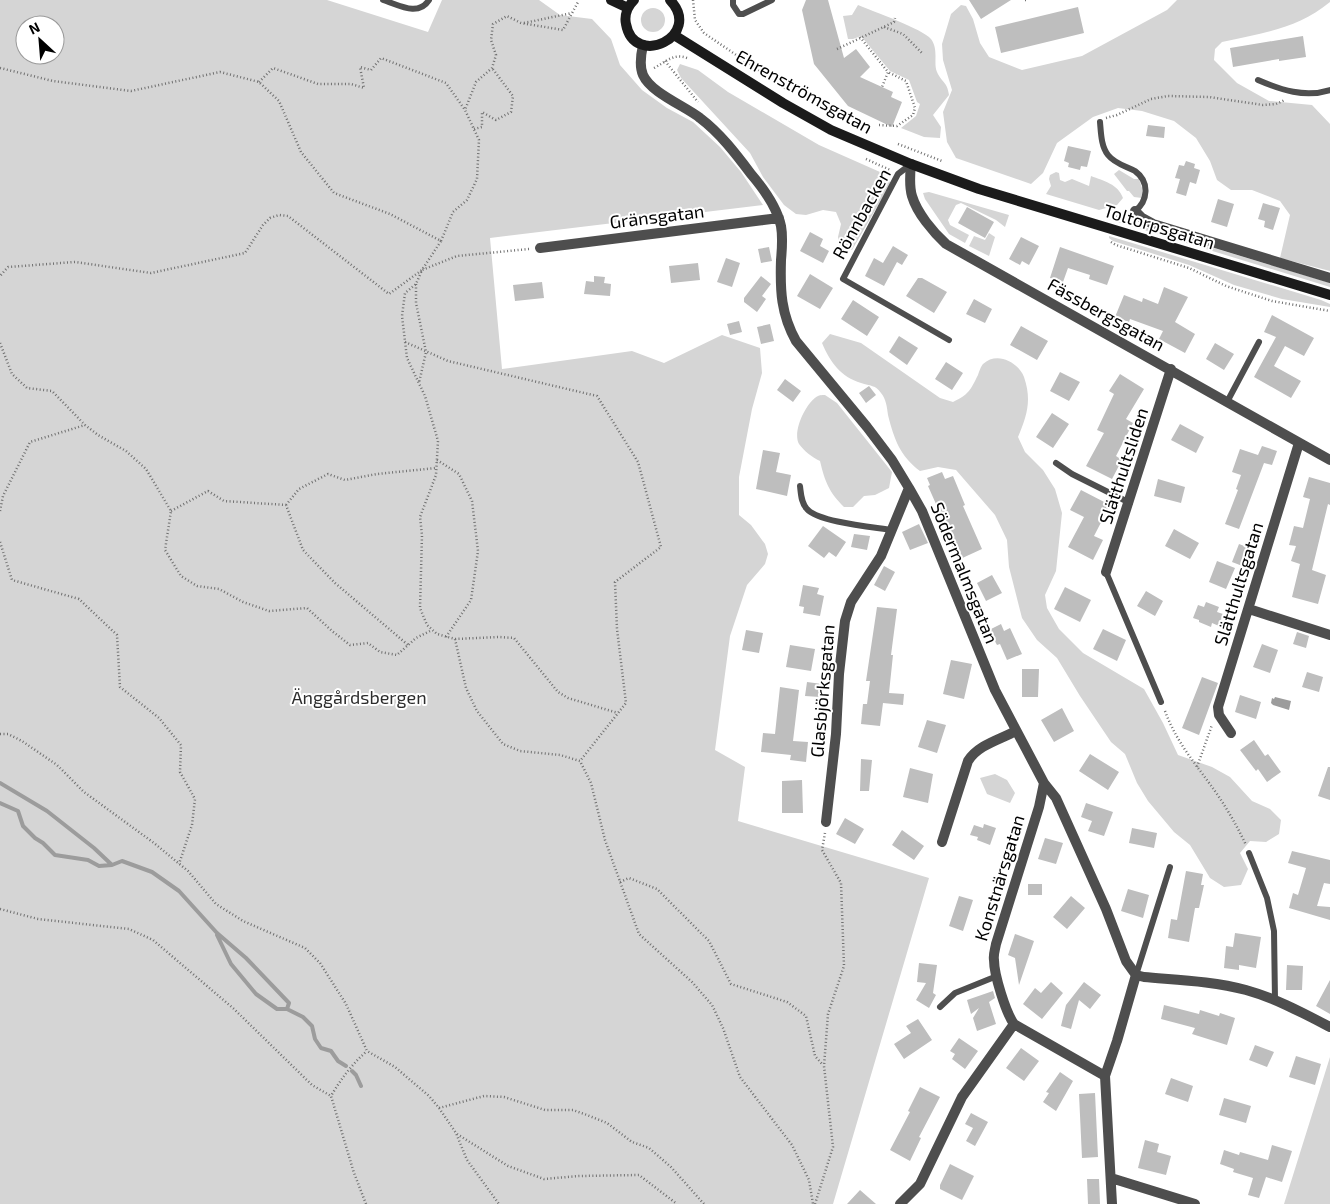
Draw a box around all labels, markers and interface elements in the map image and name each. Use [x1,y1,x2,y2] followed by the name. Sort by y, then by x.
[15,15,65,65] north arrow
[26,18,42,38] text: N
[732,44,877,138] street label: Ehrenströmsgatan
[827,164,895,263] street label: Rönnbacken
[608,199,705,233] street label: Gränsgatan
[1101,199,1217,253] street label: Toltorpsgatan
[1044,273,1169,355] street label: Fässbergsgatan
[1094,405,1152,527] street label: Slätthultsliden
[927,499,1003,647] street label: Södermalmsgatan
[1209,519,1267,648] street label: Slätthultsgatan
[805,624,839,758] street label: Glasbjörksgatan
[291,686,427,708] park label: Änggårdsbergen
[969,812,1029,943] street label: Konstnärsgatan

